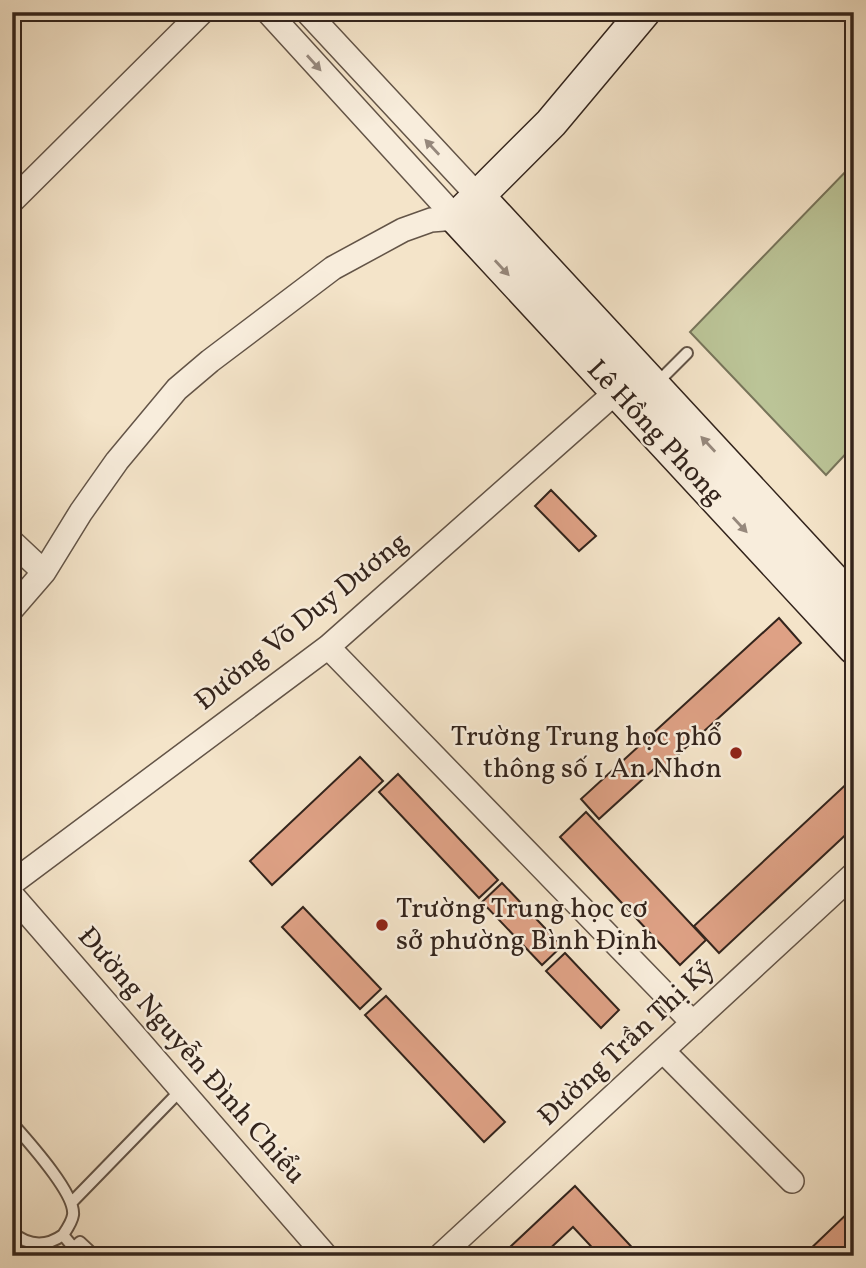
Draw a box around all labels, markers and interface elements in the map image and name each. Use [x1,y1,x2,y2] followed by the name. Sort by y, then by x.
[306,54,322,72] one-way arrow
[425,139,441,156] one-way arrow
[494,259,510,277] one-way arrow
[577,352,733,514] street label: Lê Hồng Phong
[700,436,716,453] one-way arrow
[731,516,747,533] one-way arrow
[187,524,417,720] street label: Đường Võ Duy Dương
[451,718,722,789] place label: Trường Trung học phổ thông số 1 An Nhơn
[728,745,744,761] marker: Trường Trung học phổ thông số 1 An Nhơn
[396,890,658,961] place label: Trường Trung học cơ sở phường Bình Định
[374,917,390,933] marker: Trường Trung học cơ sở phường Bình Định
[68,919,314,1193] street label: Đường Nguyễn Đình Chiểu
[530,951,724,1135] street label: Đường Trần Thị Kỷ

